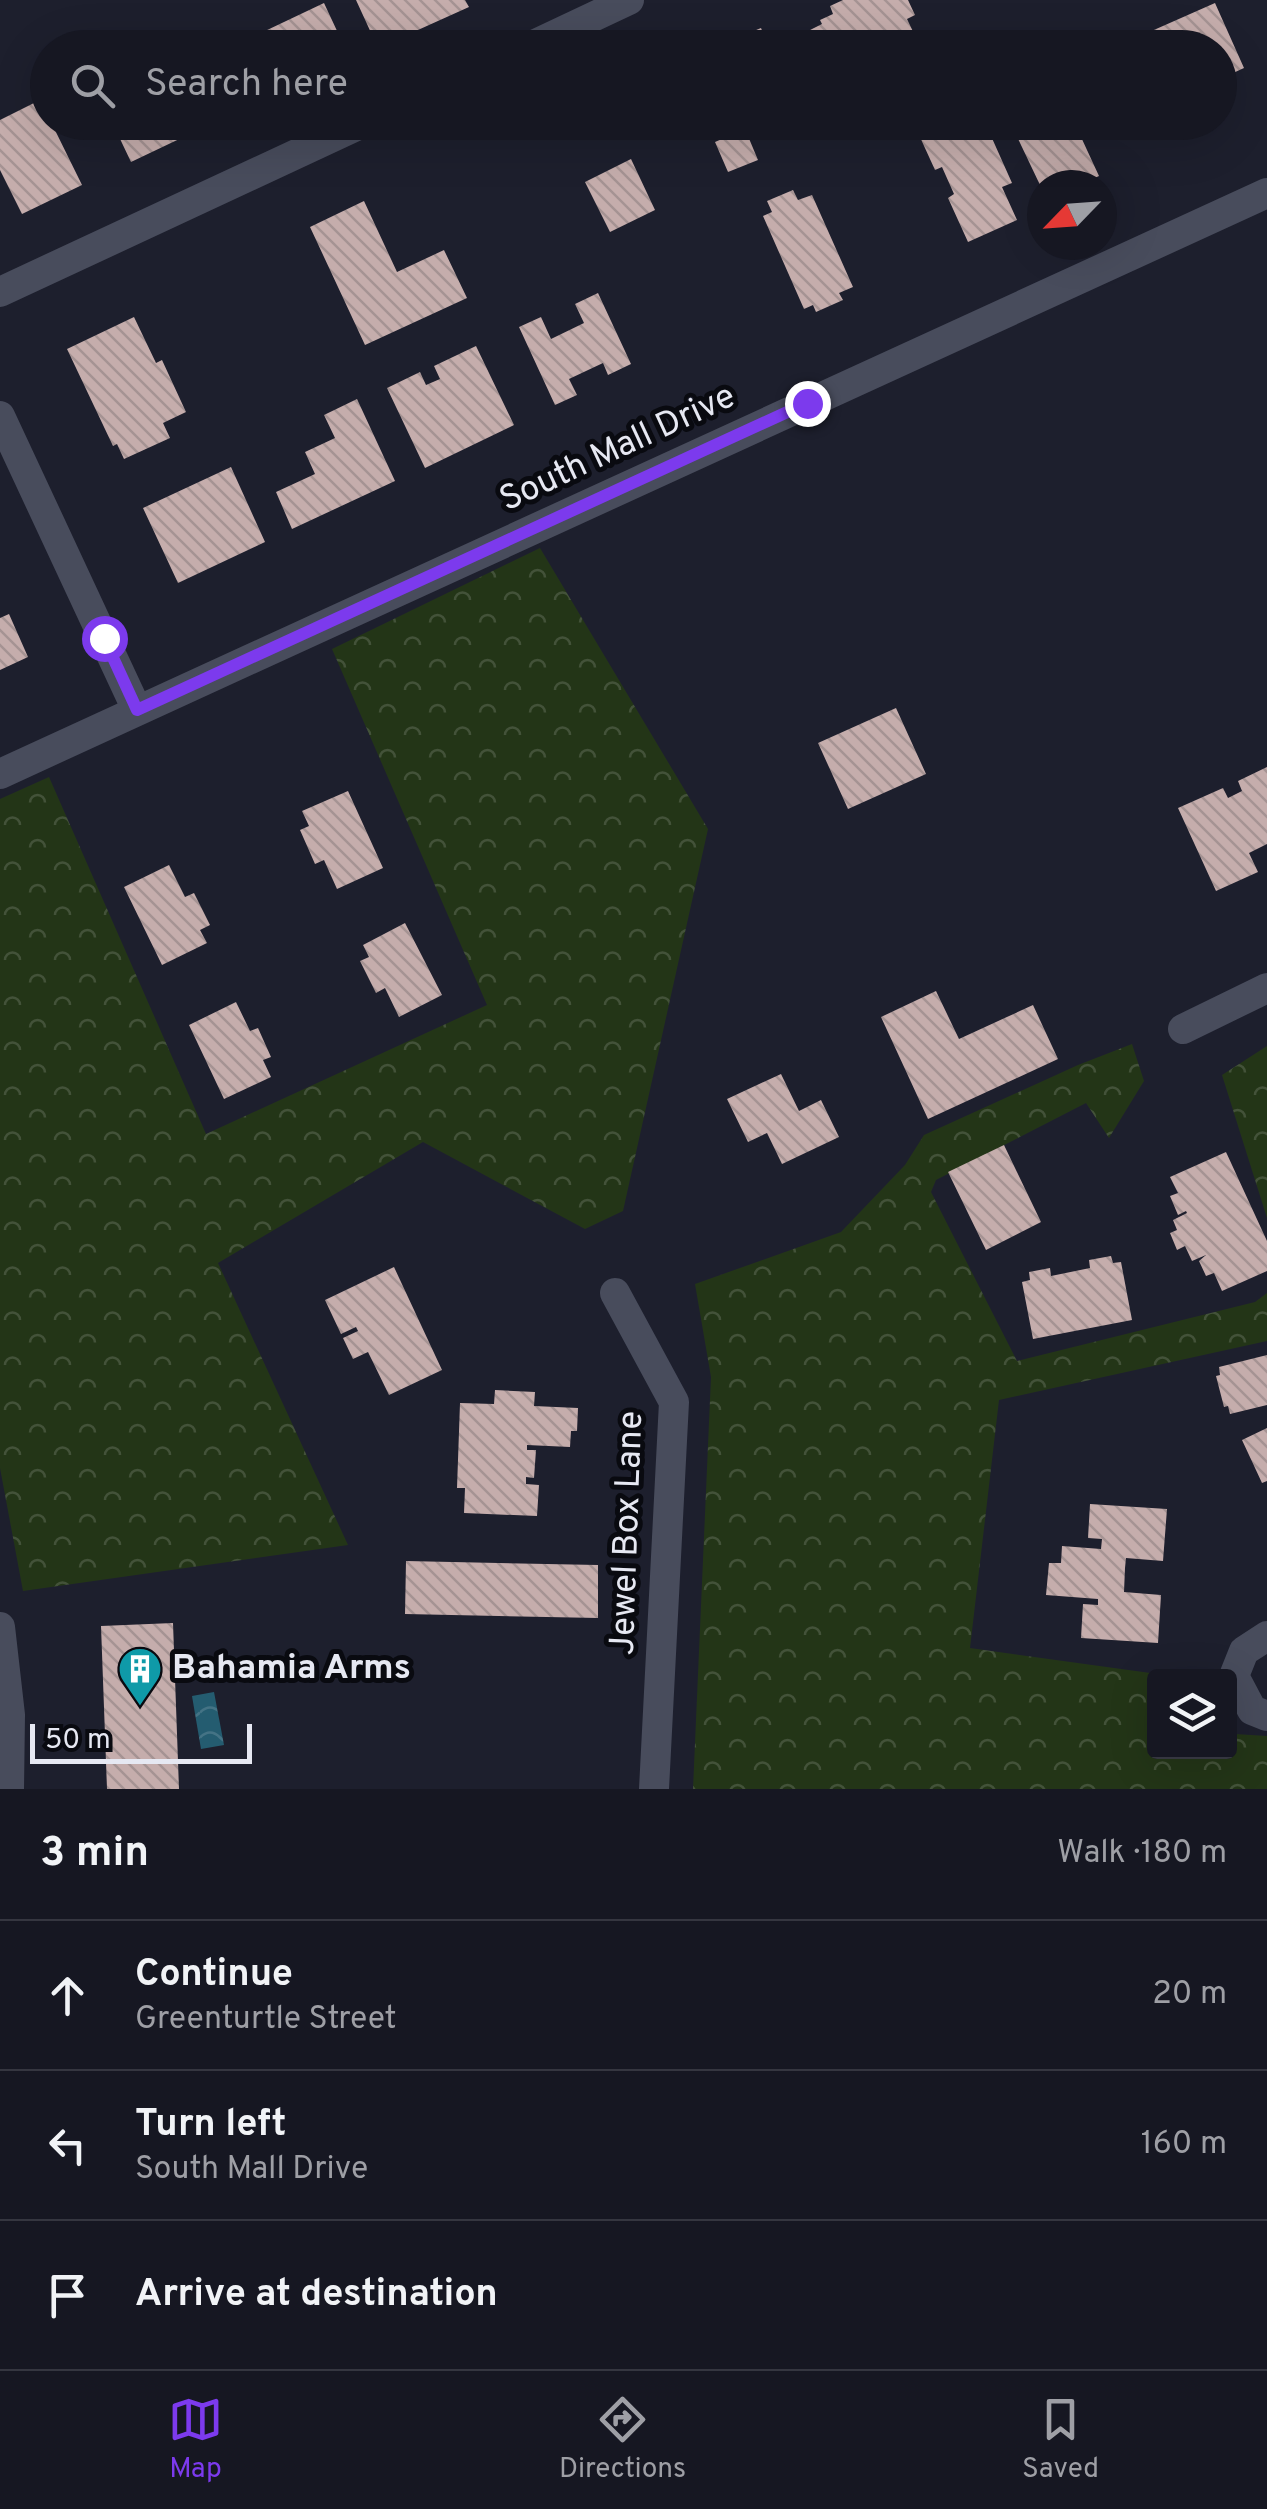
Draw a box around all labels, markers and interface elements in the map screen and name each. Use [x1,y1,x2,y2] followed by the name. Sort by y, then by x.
[30,30,1237,140] search box
[65,58,120,113] icon: search
[145,61,348,110] text: Search here
[1027,170,1117,260] north arrow
[493,375,743,523] street label: South Mall Drive
[785,381,831,427] route end
[82,616,128,662] route start
[602,1410,654,1656] street label: Jewel Box Lane
[117,1646,163,1707] building icon: Bahamia Arms
[172,1647,411,1691] place label: Bahamia Arms
[1147,1669,1237,1759] map controls
[1147,1669,1237,1759] button: layers
[30,1719,252,1764] scale bar
[45,1723,111,1759] text: 50 m
[40,1828,149,1881] text: 3 min
[1057,1834,1227,1874] text: Walk · 180 m
[135,1951,293,2000] text: Continue
[40,1968,95,2023] icon: ahead
[1152,1975,1227,2015] text: 20 m
[135,2000,397,2040] text: Greenturtle Street
[135,2101,287,2150] text: Turn left
[40,2118,95,2173] icon: left
[1141,2125,1227,2165] text: 160 m
[135,2150,368,2190] text: South Mall Drive
[40,2268,95,2323] icon: arrive
[135,2271,498,2320] text: Arrive at destination
[168,2392,223,2488] tab: Map
[559,2392,686,2488] tab: Directions
[1022,2392,1099,2488] tab: Saved

